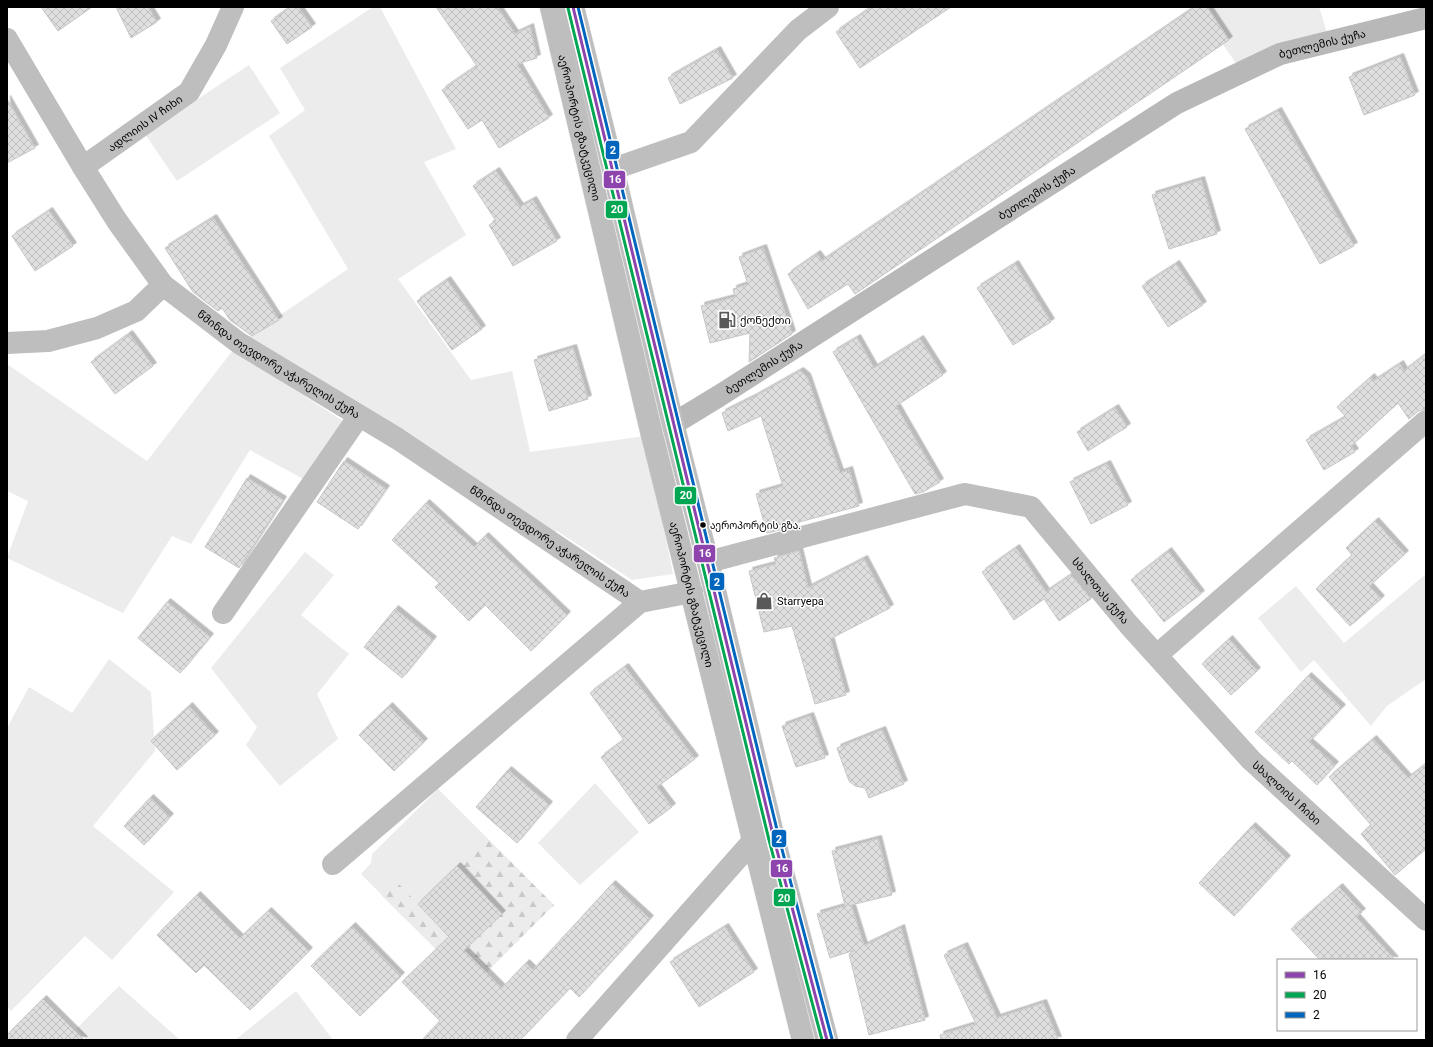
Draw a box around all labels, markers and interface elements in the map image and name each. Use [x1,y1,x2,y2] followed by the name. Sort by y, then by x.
[1277,27,1367,61] street label: ბეთლემის ქუჩა
[555,53,603,202] street label: აეროპორტის გზატკეცილი
[105,93,185,154] street label: ადლიის IV ჩიხი
[605,140,620,160] line badge: 2
[610,144,616,157] text: 2
[996,164,1078,223] street label: ბეთლემის ქუჩა
[603,170,626,189] line badge: 16
[609,173,621,186] text: 16
[605,200,628,219] line badge: 20
[611,203,623,216] text: 20
[195,308,362,421] street label: წმინდა თევდორე აჭარელის ქუჩა
[717,310,737,330] fuel station icon: ქონექთი
[740,314,791,327] place label: ქონექთი
[723,338,805,397] street label: ბეთლემის ქუჩა
[467,483,632,600] street label: წმინდა თევდორე აჭარელის ქუჩა
[674,486,697,505] line badge: 20
[680,489,692,502] text: 20
[667,520,716,669] street label: აეროპორტის გზატკეცილი
[698,520,708,530] marker: აეროპორტის გზა.
[710,520,801,532] place label: აეროპორტის გზა.
[693,544,716,563] line badge: 16
[699,547,711,560] text: 16
[1069,555,1131,627] street label: სხალთას ქუჩა
[709,572,725,591] line badge: 2
[714,576,720,589] text: 2
[754,591,774,611] shop icon: Starryepa
[777,595,824,608] place label: Starryepa
[1249,759,1323,828] street label: სხალთის I ჩიხი
[771,829,787,848] line badge: 2
[776,833,782,846] text: 2
[770,859,793,878] line badge: 16
[776,862,788,875] text: 16
[773,888,796,907] line badge: 20
[778,892,790,905] text: 20
[1277,959,1417,1031] legend
[1313,968,1327,982] text: 16
[1313,988,1327,1002] text: 20
[1313,1008,1320,1022] text: 2

